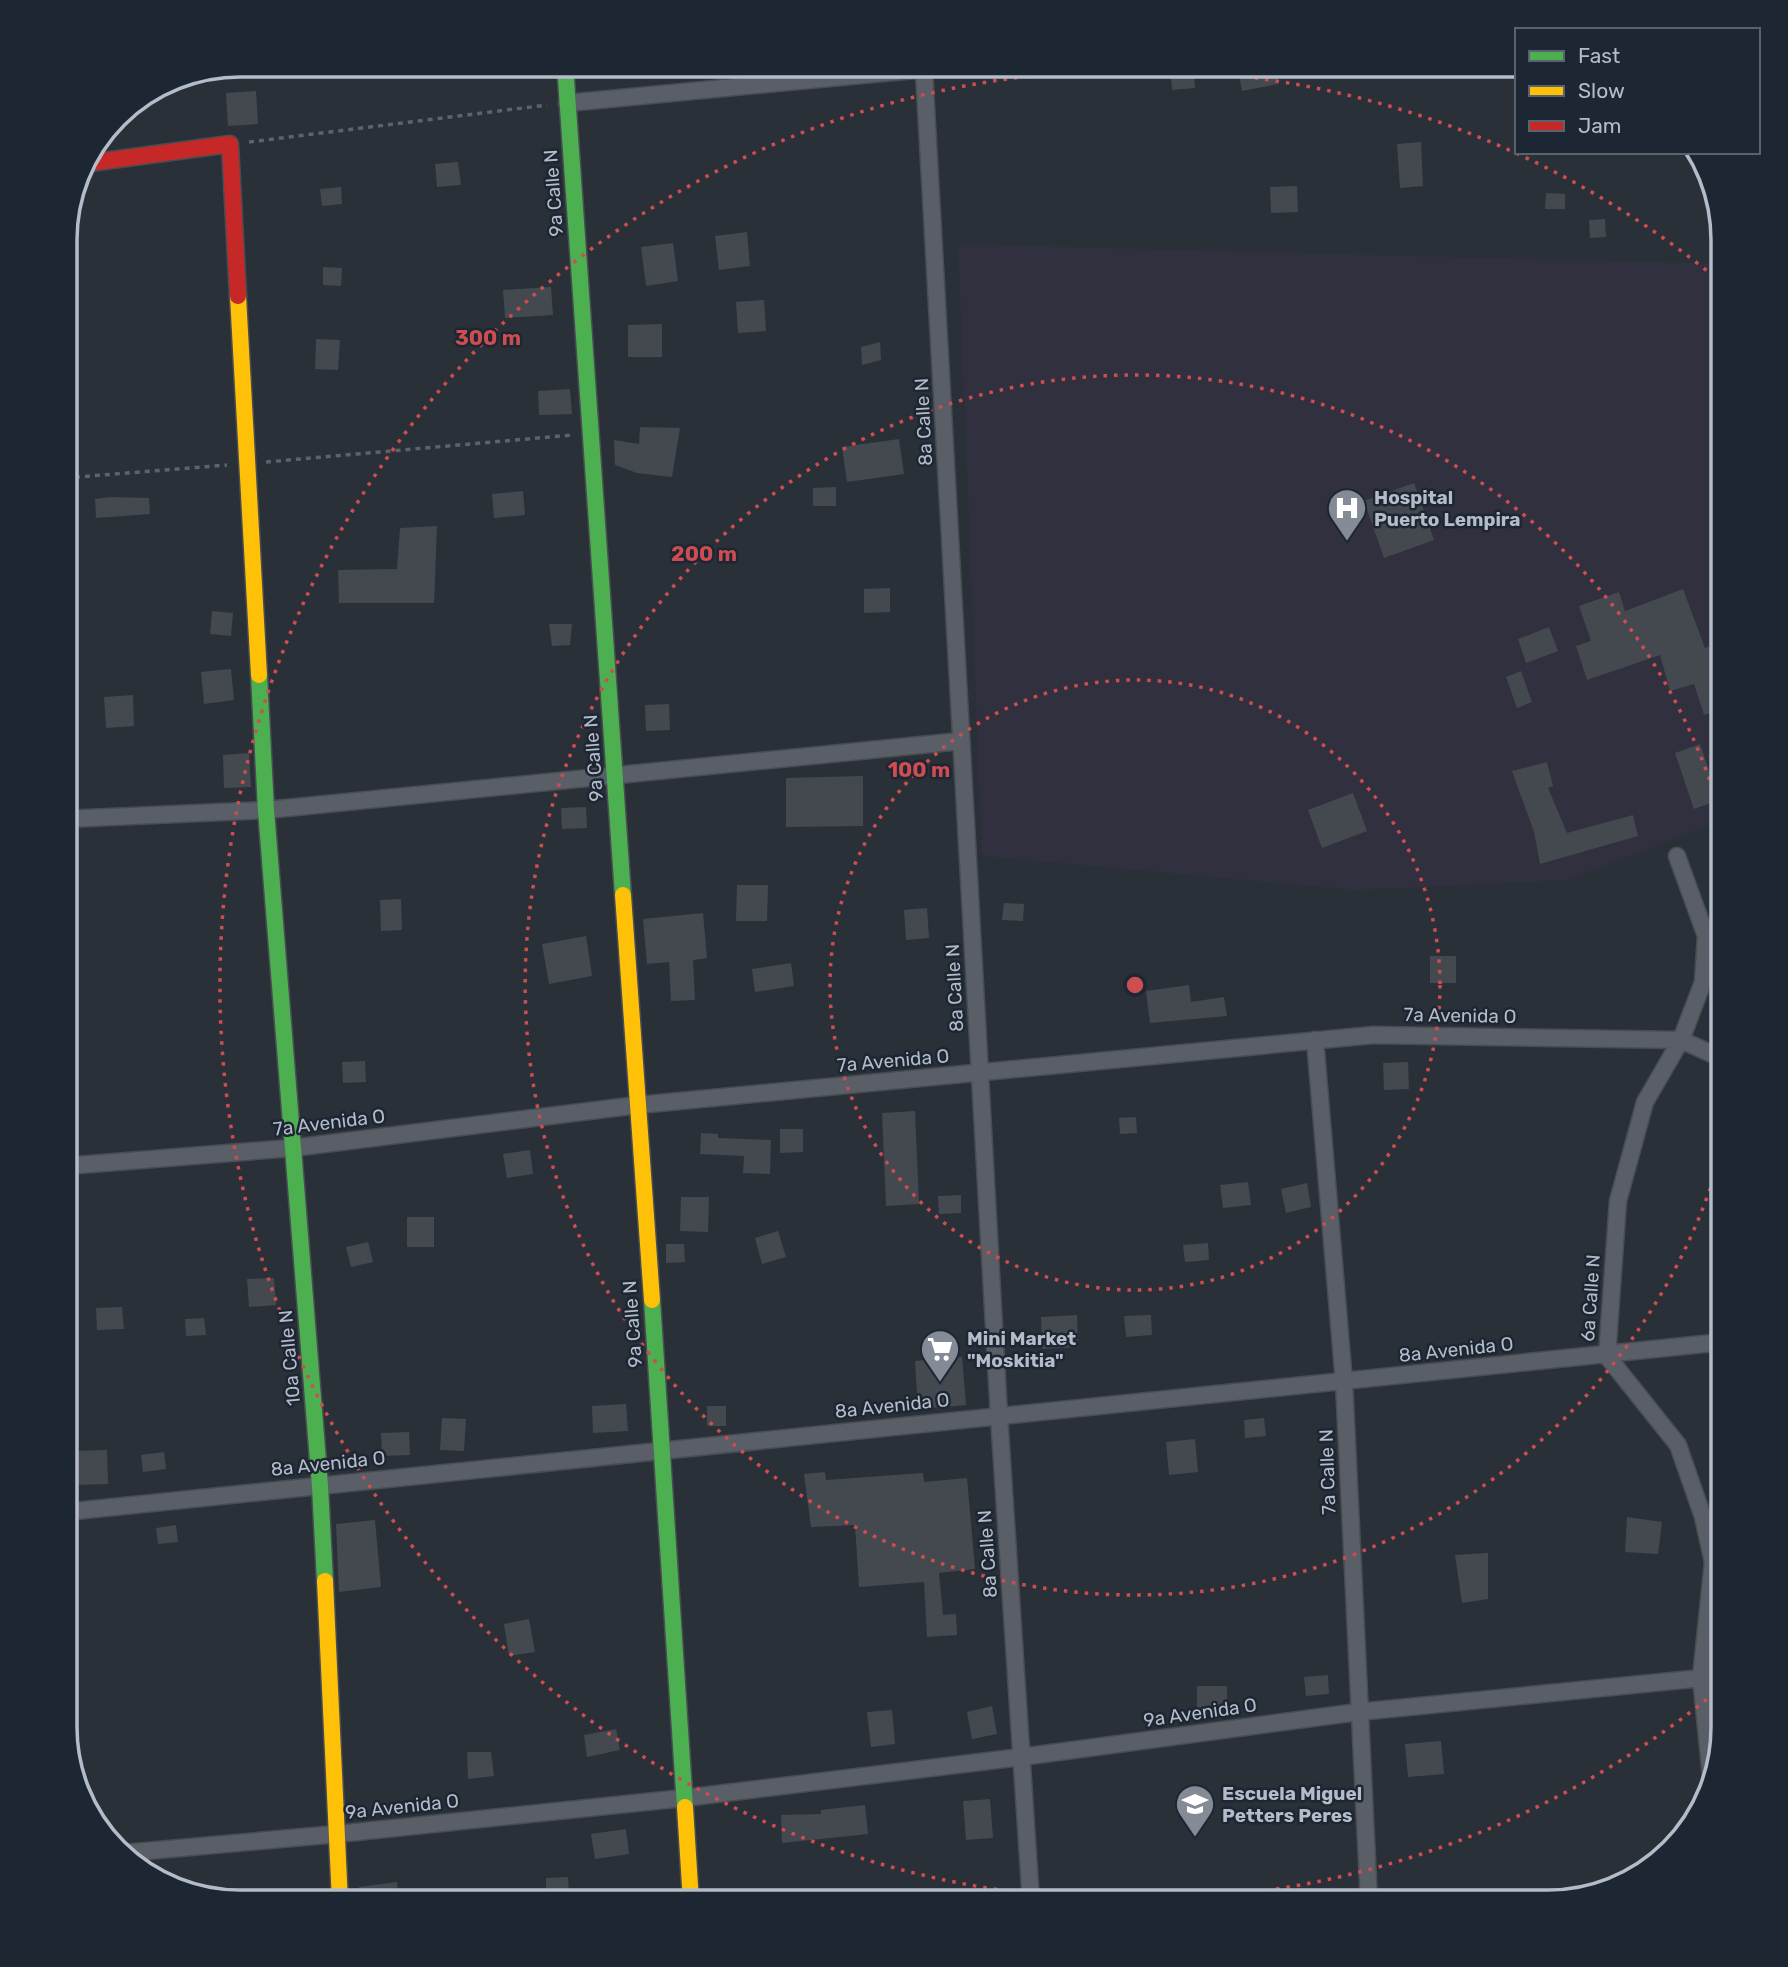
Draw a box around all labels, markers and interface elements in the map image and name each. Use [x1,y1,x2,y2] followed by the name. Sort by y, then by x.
[1515,28,1760,154] legend
[1578,43,1620,68] text: Fast
[1578,78,1625,103] text: Slow
[1578,113,1622,138] text: Jam
[539,149,568,237] street label: 9a Calle N
[455,325,521,350] text: 300 m
[910,377,937,467] street label: 8a Calle N
[1374,486,1521,531] place label: Hospital Puerto Lempira
[1326,487,1368,542] hospital icon: Hospital Puerto Lempira
[671,541,737,566] text: 200 m
[579,714,608,802] street label: 9a Calle N
[888,757,950,782] text: 100 m
[941,943,968,1033] street label: 8a Calle N
[1123,973,1147,997] centre of rings
[1403,1003,1517,1028] street label: 7a Avenida O
[836,1044,950,1077] street label: 7a Avenida O
[272,1104,386,1141] street label: 7a Avenida O
[1576,1254,1605,1342] street label: 6a Calle N
[618,1280,647,1368] street label: 9a Calle N
[274,1309,305,1407] street label: 10a Calle N
[967,1327,1076,1372] place label: Mini Market "Moskitia"
[919,1328,961,1383] supermarket icon: Mini Market "Moskitia"
[1398,1332,1514,1367] street label: 8a Avenida O
[834,1388,950,1423] street label: 8a Avenida O
[1315,1429,1340,1515] street label: 7a Calle N
[270,1446,386,1481] street label: 8a Avenida O
[973,1509,1002,1599] street label: 8a Calle N
[1142,1693,1258,1732] street label: 9a Avenida O
[1222,1782,1362,1827] place label: Escuela Miguel Petters Peres
[1174,1783,1216,1838] school or university icon: Escuela Miguel Petters Peres
[344,1789,460,1824] street label: 9a Avenida O

